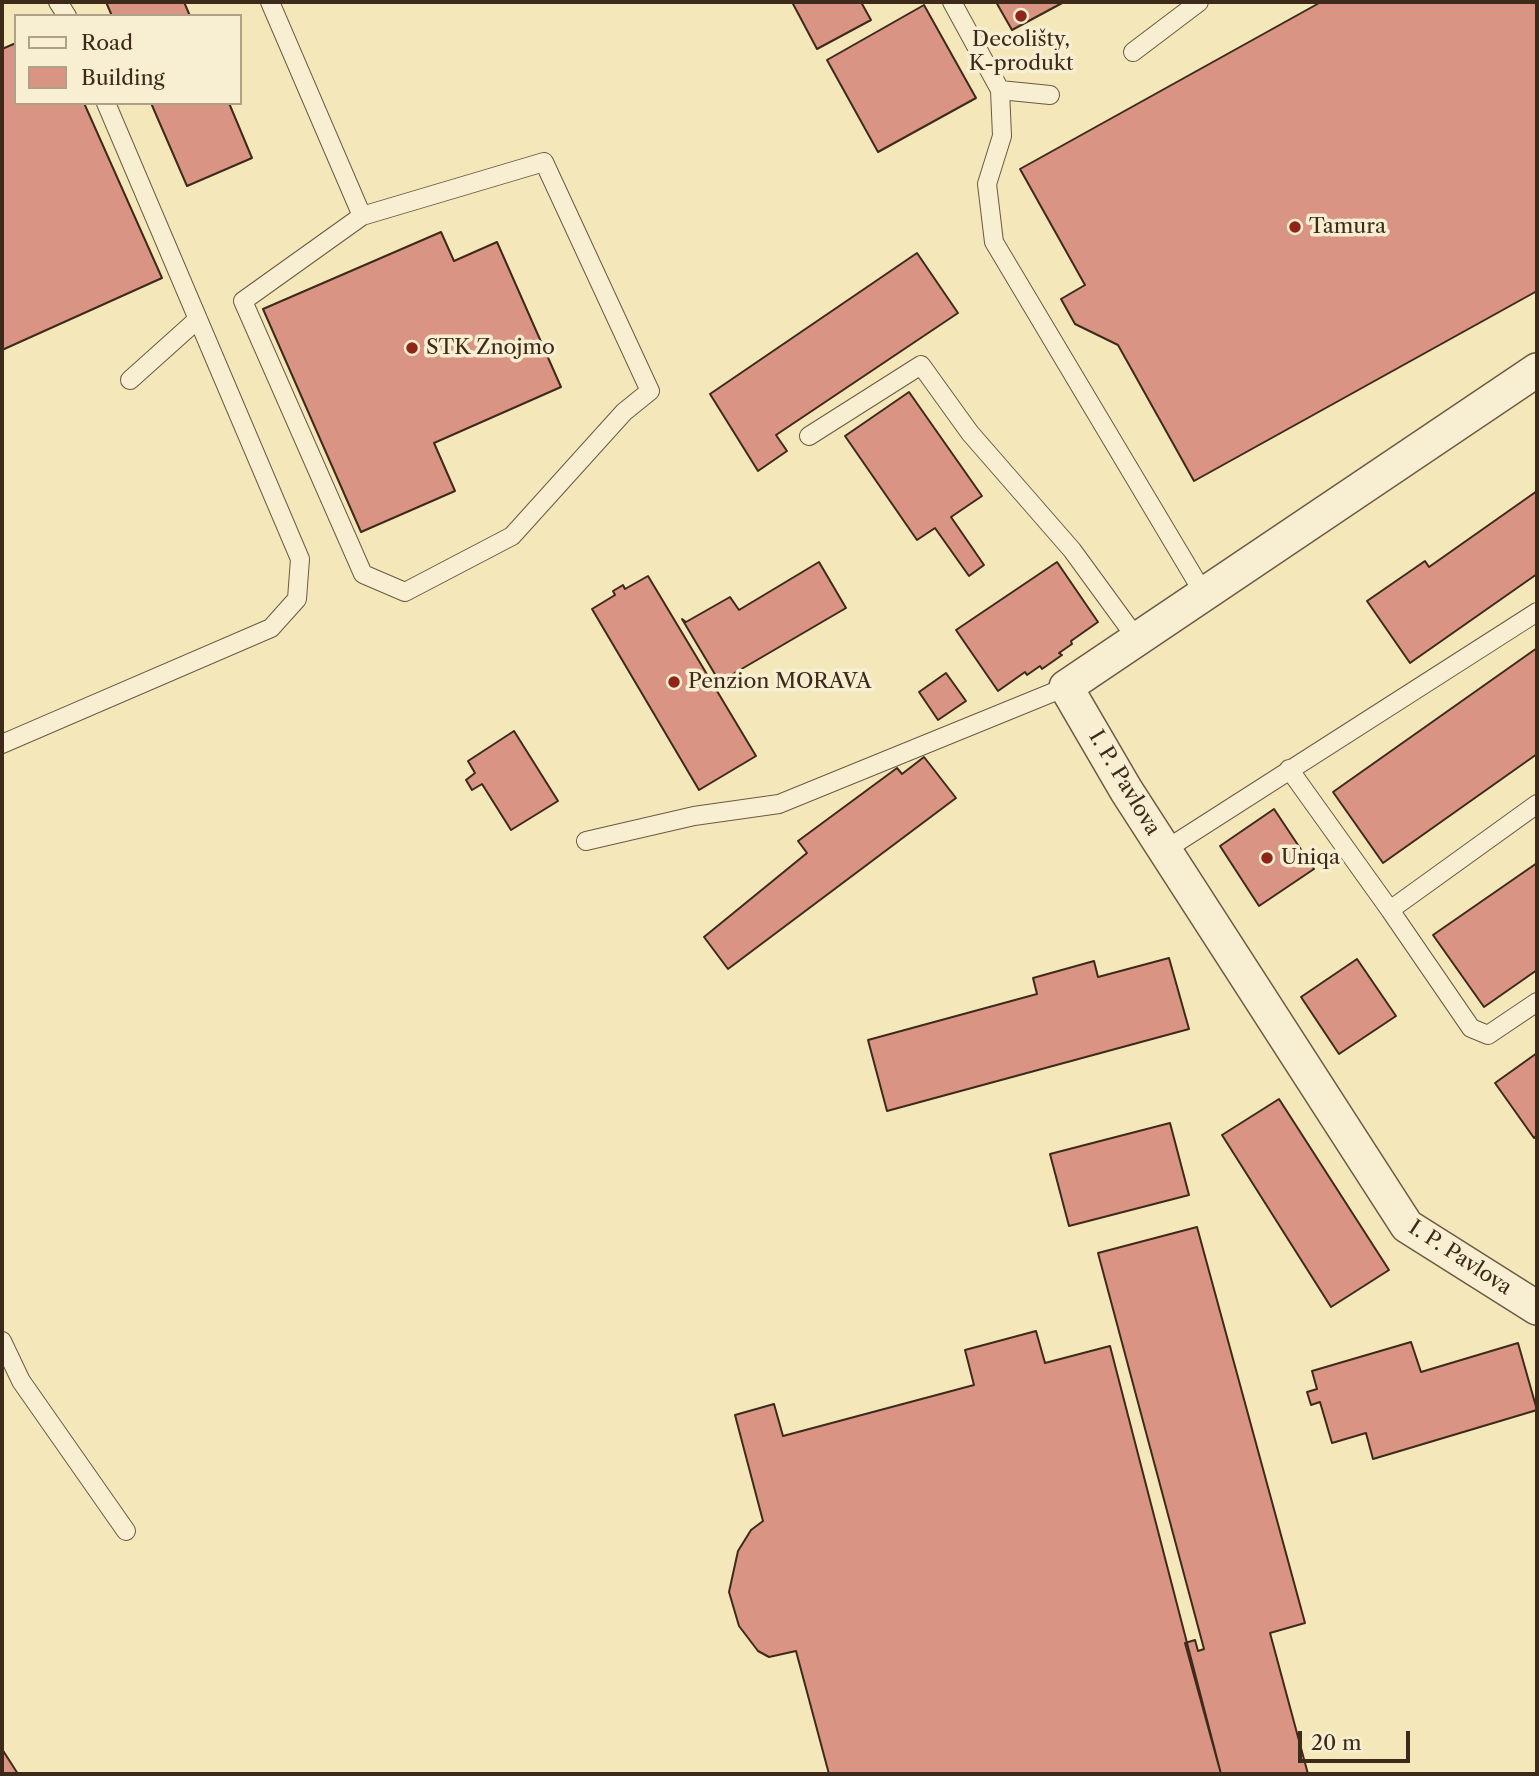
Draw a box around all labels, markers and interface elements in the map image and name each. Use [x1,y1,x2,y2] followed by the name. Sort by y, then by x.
[1013,8,1029,24] marker: Decolišty, K-produkt
[14,14,242,105] legend
[969,27,1073,77] place label: Decolišty, K-produkt
[81,30,133,55] text: Road
[81,65,165,90] text: Building
[1309,214,1386,240] place label: Tamura
[1287,219,1303,235] marker: Tamura
[426,335,555,361] place label: STK Znojmo
[404,340,420,356] marker: STK Znojmo
[688,669,872,695] place label: Penzion MORAVA
[666,674,682,690] marker: Penzion MORAVA
[1083,726,1165,840] street label: I. P. Pavlova
[1281,845,1340,871] place label: Uniqa
[1259,850,1275,866] marker: Uniqa
[1404,1215,1516,1301] street label: I. P. Pavlova
[1301,1716,1413,1760] scale bar
[1311,1730,1362,1755] text: 20 m

